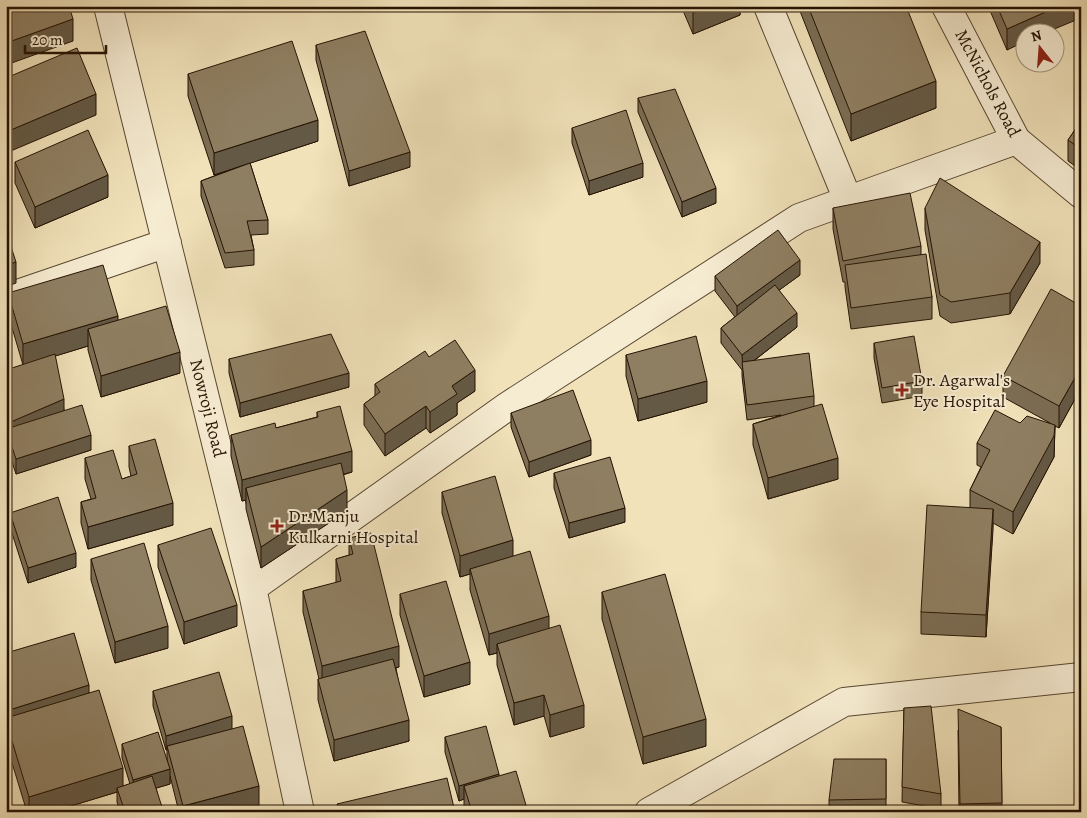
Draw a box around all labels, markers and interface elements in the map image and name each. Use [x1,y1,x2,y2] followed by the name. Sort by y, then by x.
[25,22,106,54] scale bar
[1014,22,1064,72] north arrow
[950,25,1027,141] street label: McNichols Road
[1029,25,1044,47] text: N
[32,30,63,50] text: 20 m
[184,356,232,460] street label: Nowroji Road
[913,368,1010,413] place label: Dr. Agarwal's Eye Hospital
[895,383,909,397] marker: Dr. Agarwal's Eye Hospital
[288,504,419,549] place label: Dr.Manju Kulkarni Hospital
[270,519,284,533] marker: Dr.Manju Kulkarni Hospital

